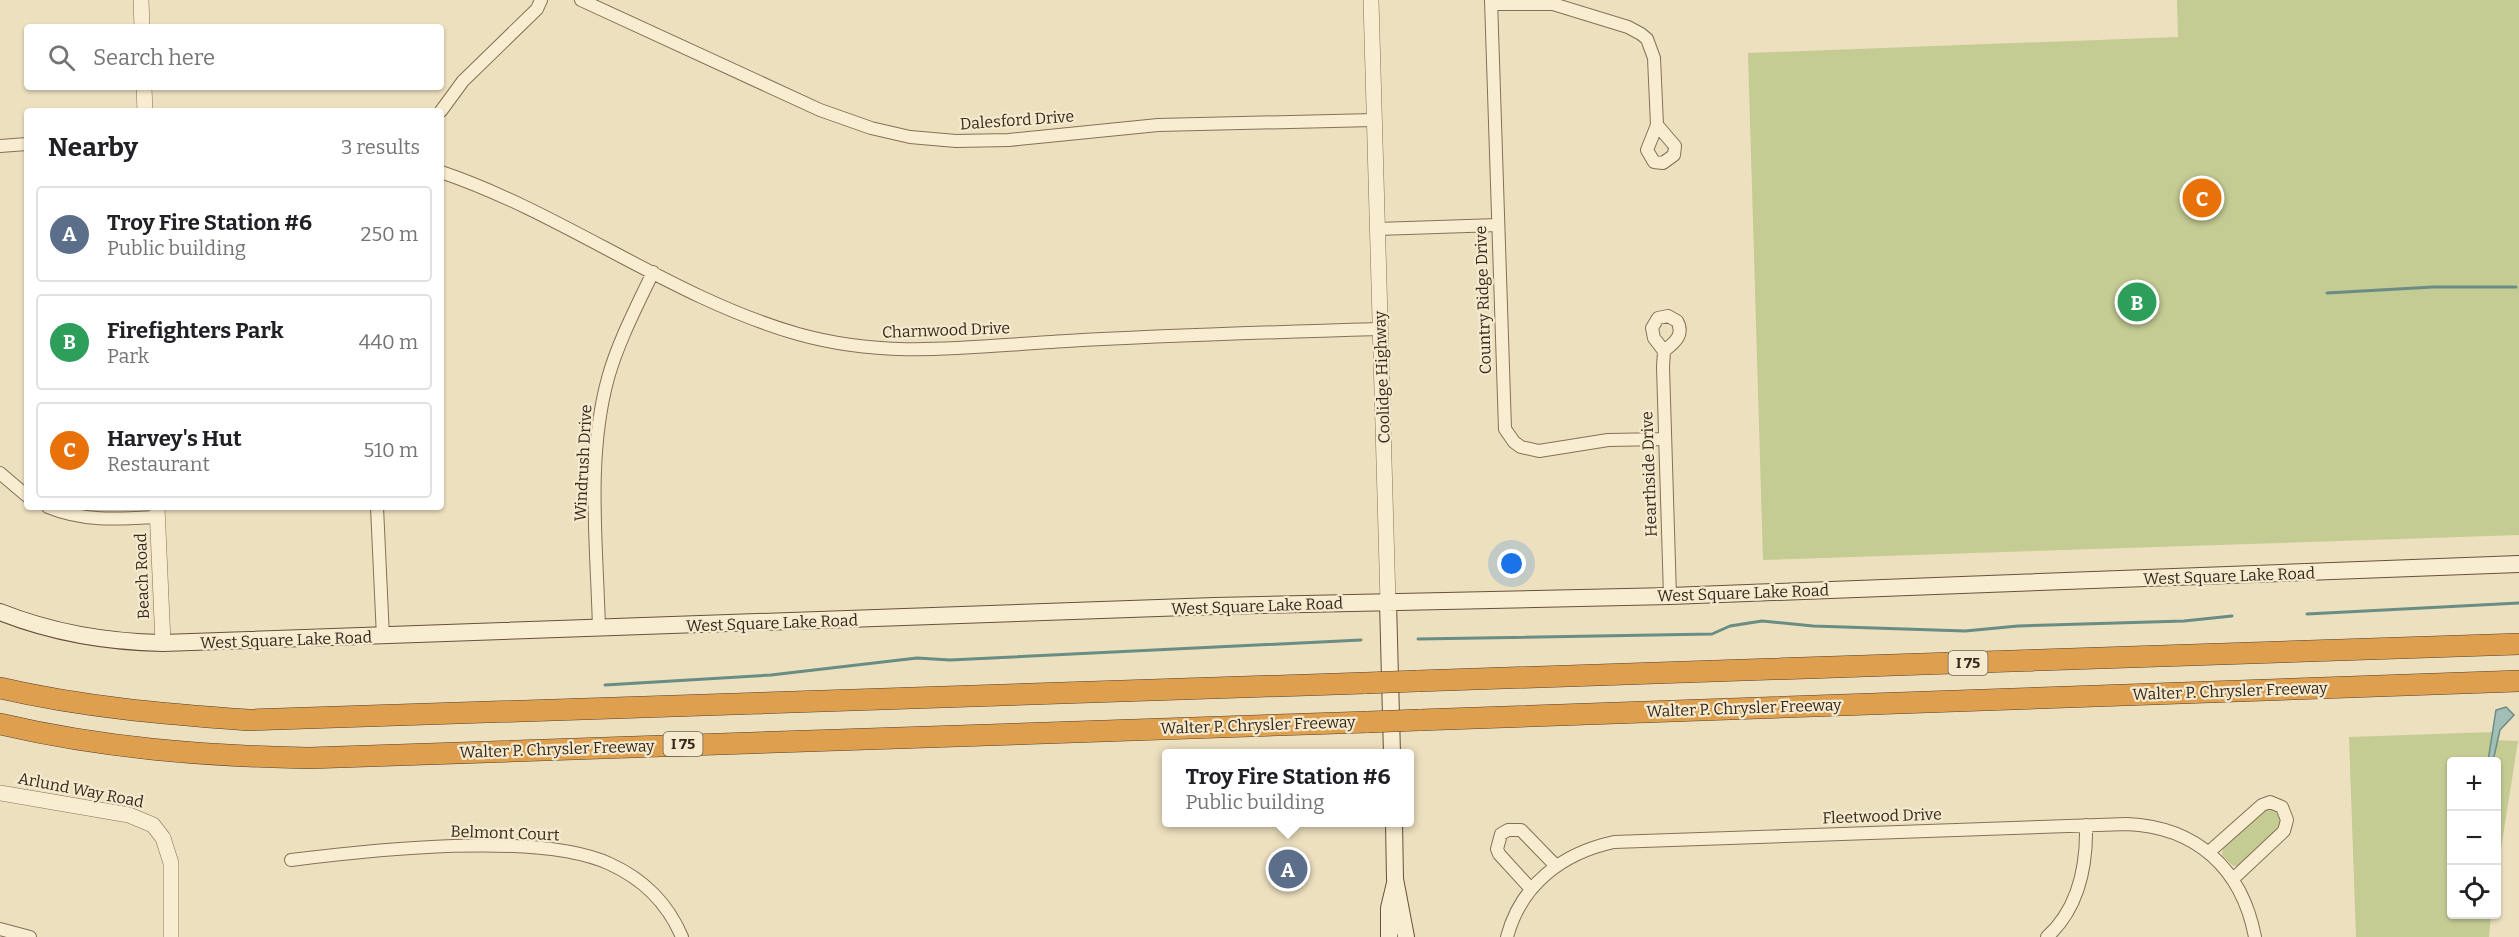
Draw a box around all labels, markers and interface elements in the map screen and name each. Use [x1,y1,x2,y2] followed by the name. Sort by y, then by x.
[24,24,444,90] search box
[45,41,78,74] icon: search
[93,44,215,71] text: Search here
[959,107,1075,133] street label: Dalesford Drive
[48,132,138,163] text: Nearby
[341,135,420,159] text: 3 results
[2182,176,2222,220] pin: C
[107,209,312,236] text: Troy Fire Station #6
[62,222,77,246] text: A
[361,222,418,246] text: 250 m
[1471,225,1495,375] street label: Country Ridge Drive
[107,236,246,260] text: Public building
[2118,280,2156,324] pin: B
[1370,310,1394,444] street label: Coolidge Highway
[107,317,284,344] text: Firefighters Park
[882,318,1010,342] street label: Charnwood Drive
[63,330,76,354] text: B
[359,330,418,354] text: 440 m
[107,344,149,368] text: Park
[570,404,596,522] street label: Windrush Drive
[1637,411,1661,537] street label: Hearthside Drive
[107,425,242,452] text: Harvey's Hut
[63,438,76,462] text: C
[364,438,418,462] text: 510 m
[107,452,210,476] text: Restaurant
[131,532,153,619] street label: Beach Road
[1497,549,1526,578] your location
[2143,563,2316,588] street label: West Square Lake Road
[1657,580,1830,605] street label: West Square Lake Road
[1171,593,1344,618] street label: West Square Lake Road
[686,610,859,635] street label: West Square Lake Road
[200,627,373,652] street label: West Square Lake Road
[1948,651,1988,675] road number: I 75
[2132,678,2328,704] street label: Walter P. Chrysler Freeway
[1646,695,1842,721] street label: Walter P. Chrysler Freeway
[1160,712,1356,738] street label: Walter P. Chrysler Freeway
[664,732,702,756] road number: I 75
[459,736,655,762] street label: Walter P. Chrysler Freeway
[1162,749,1414,827] popup
[2447,757,2501,919] map controls
[2447,757,2501,811] button: +
[1185,763,1391,790] text: Troy Fire Station #6
[16,768,146,812] street label: Arlund Way Road
[1185,790,1324,814] text: Public building
[1822,804,1942,828] street label: Fleetwood Drive
[2447,811,2501,865] button: −
[450,822,560,844] street label: Belmont Court
[1268,846,1308,892] pin: A
[2447,865,2501,919] button: locate

